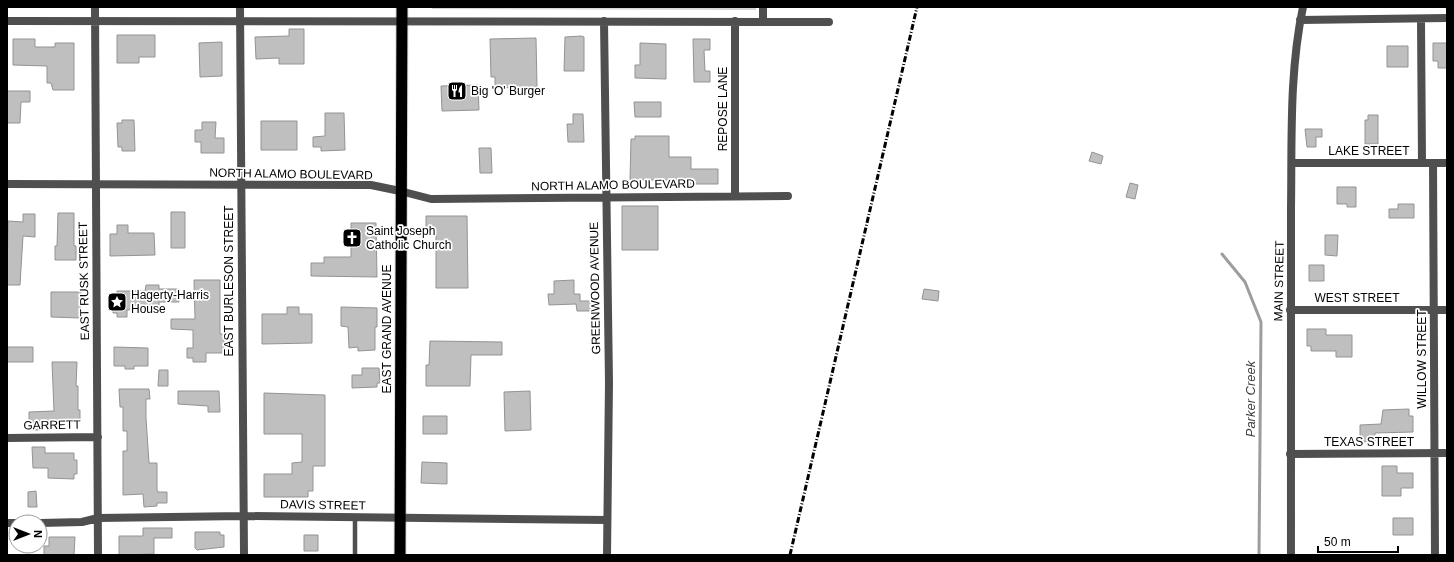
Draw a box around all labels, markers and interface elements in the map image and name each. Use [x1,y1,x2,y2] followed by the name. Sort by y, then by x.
[716,67,730,151] street label: REPOSE LANE
[446,80,468,102] restaurant icon: Big 'O' Burger
[471,84,545,98] place label: Big 'O' Burger
[1328,144,1410,158] street label: LAKE STREET
[209,166,373,182] street label: NORTH ALAMO BOULEVARD
[531,177,695,193] street label: NORTH ALAMO BOULEVARD
[222,205,236,357] street label: EAST BURLESON STREET
[76,221,92,340] street label: EAST RUSK STREET
[587,222,603,354] street label: GREENWOOD AVENUE
[366,224,451,252] place label: Saint Joseph Catholic Church
[341,227,363,249] church icon: Saint Joseph Catholic Church
[1271,240,1287,321] street label: MAIN STREET
[380,265,394,393] street label: EAST GRAND AVENUE
[131,288,209,316] place label: Hagerty-Harris House
[106,291,128,313] place icon: Hagerty-Harris House
[1314,291,1400,305] street label: WEST STREET
[1415,309,1429,409] street label: WILLOW STREET
[1243,359,1258,437] water label: Parker Creek
[23,417,81,432] street label: GARRETT
[1324,435,1415,449] street label: TEXAS STREET
[280,497,367,513] street label: DAVIS STREET
[8,514,48,554] north arrow
[1318,528,1398,554] scale bar
[32,530,44,538] text: N
[1324,535,1351,549] text: 50 m

